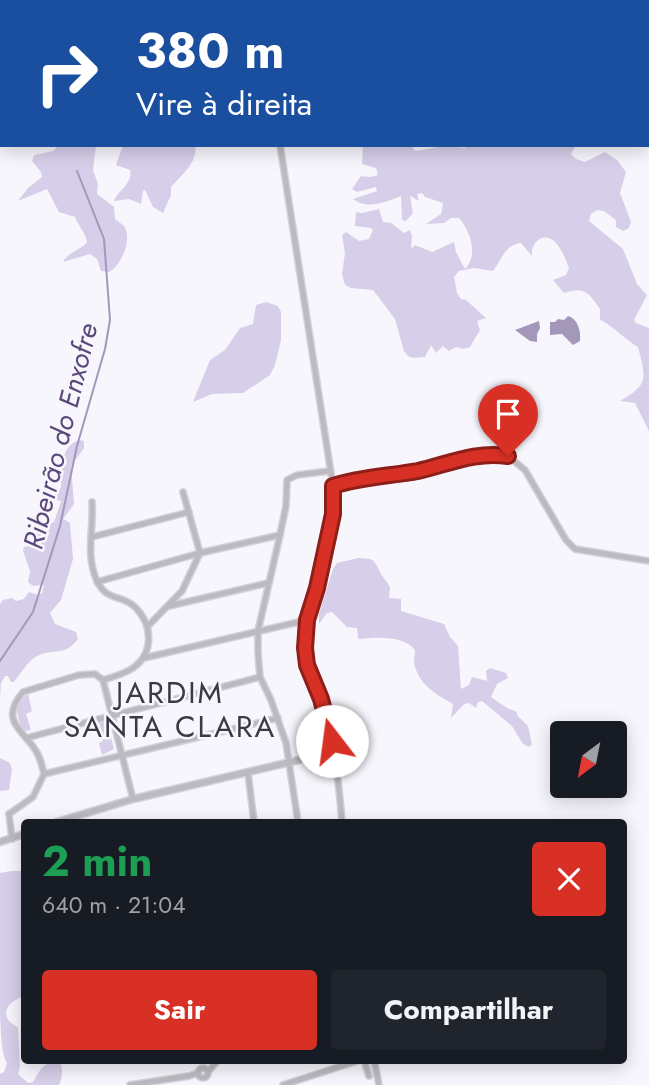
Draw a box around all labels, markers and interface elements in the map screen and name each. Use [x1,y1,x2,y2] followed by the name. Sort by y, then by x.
[136,16,284,86] text: 380 m
[21,28,112,119] icon: right
[136,81,312,127] text: Vire à direita
[13,319,108,553] water label: Ribeirão do Enxofre
[478,384,538,456] pin
[489,395,527,433] icon: arrive
[64,671,276,748] district label: JARDIM SANTA CLARA
[295,704,369,778] position arrow
[550,721,626,798] north arrow
[550,721,627,798] map controls
[42,831,152,892] text: 2 min
[532,842,606,916] button: close
[42,888,186,922] text: 640 m · 21:04
[42,970,317,1050] button: Sair
[331,970,606,1050] button: Compartilhar

